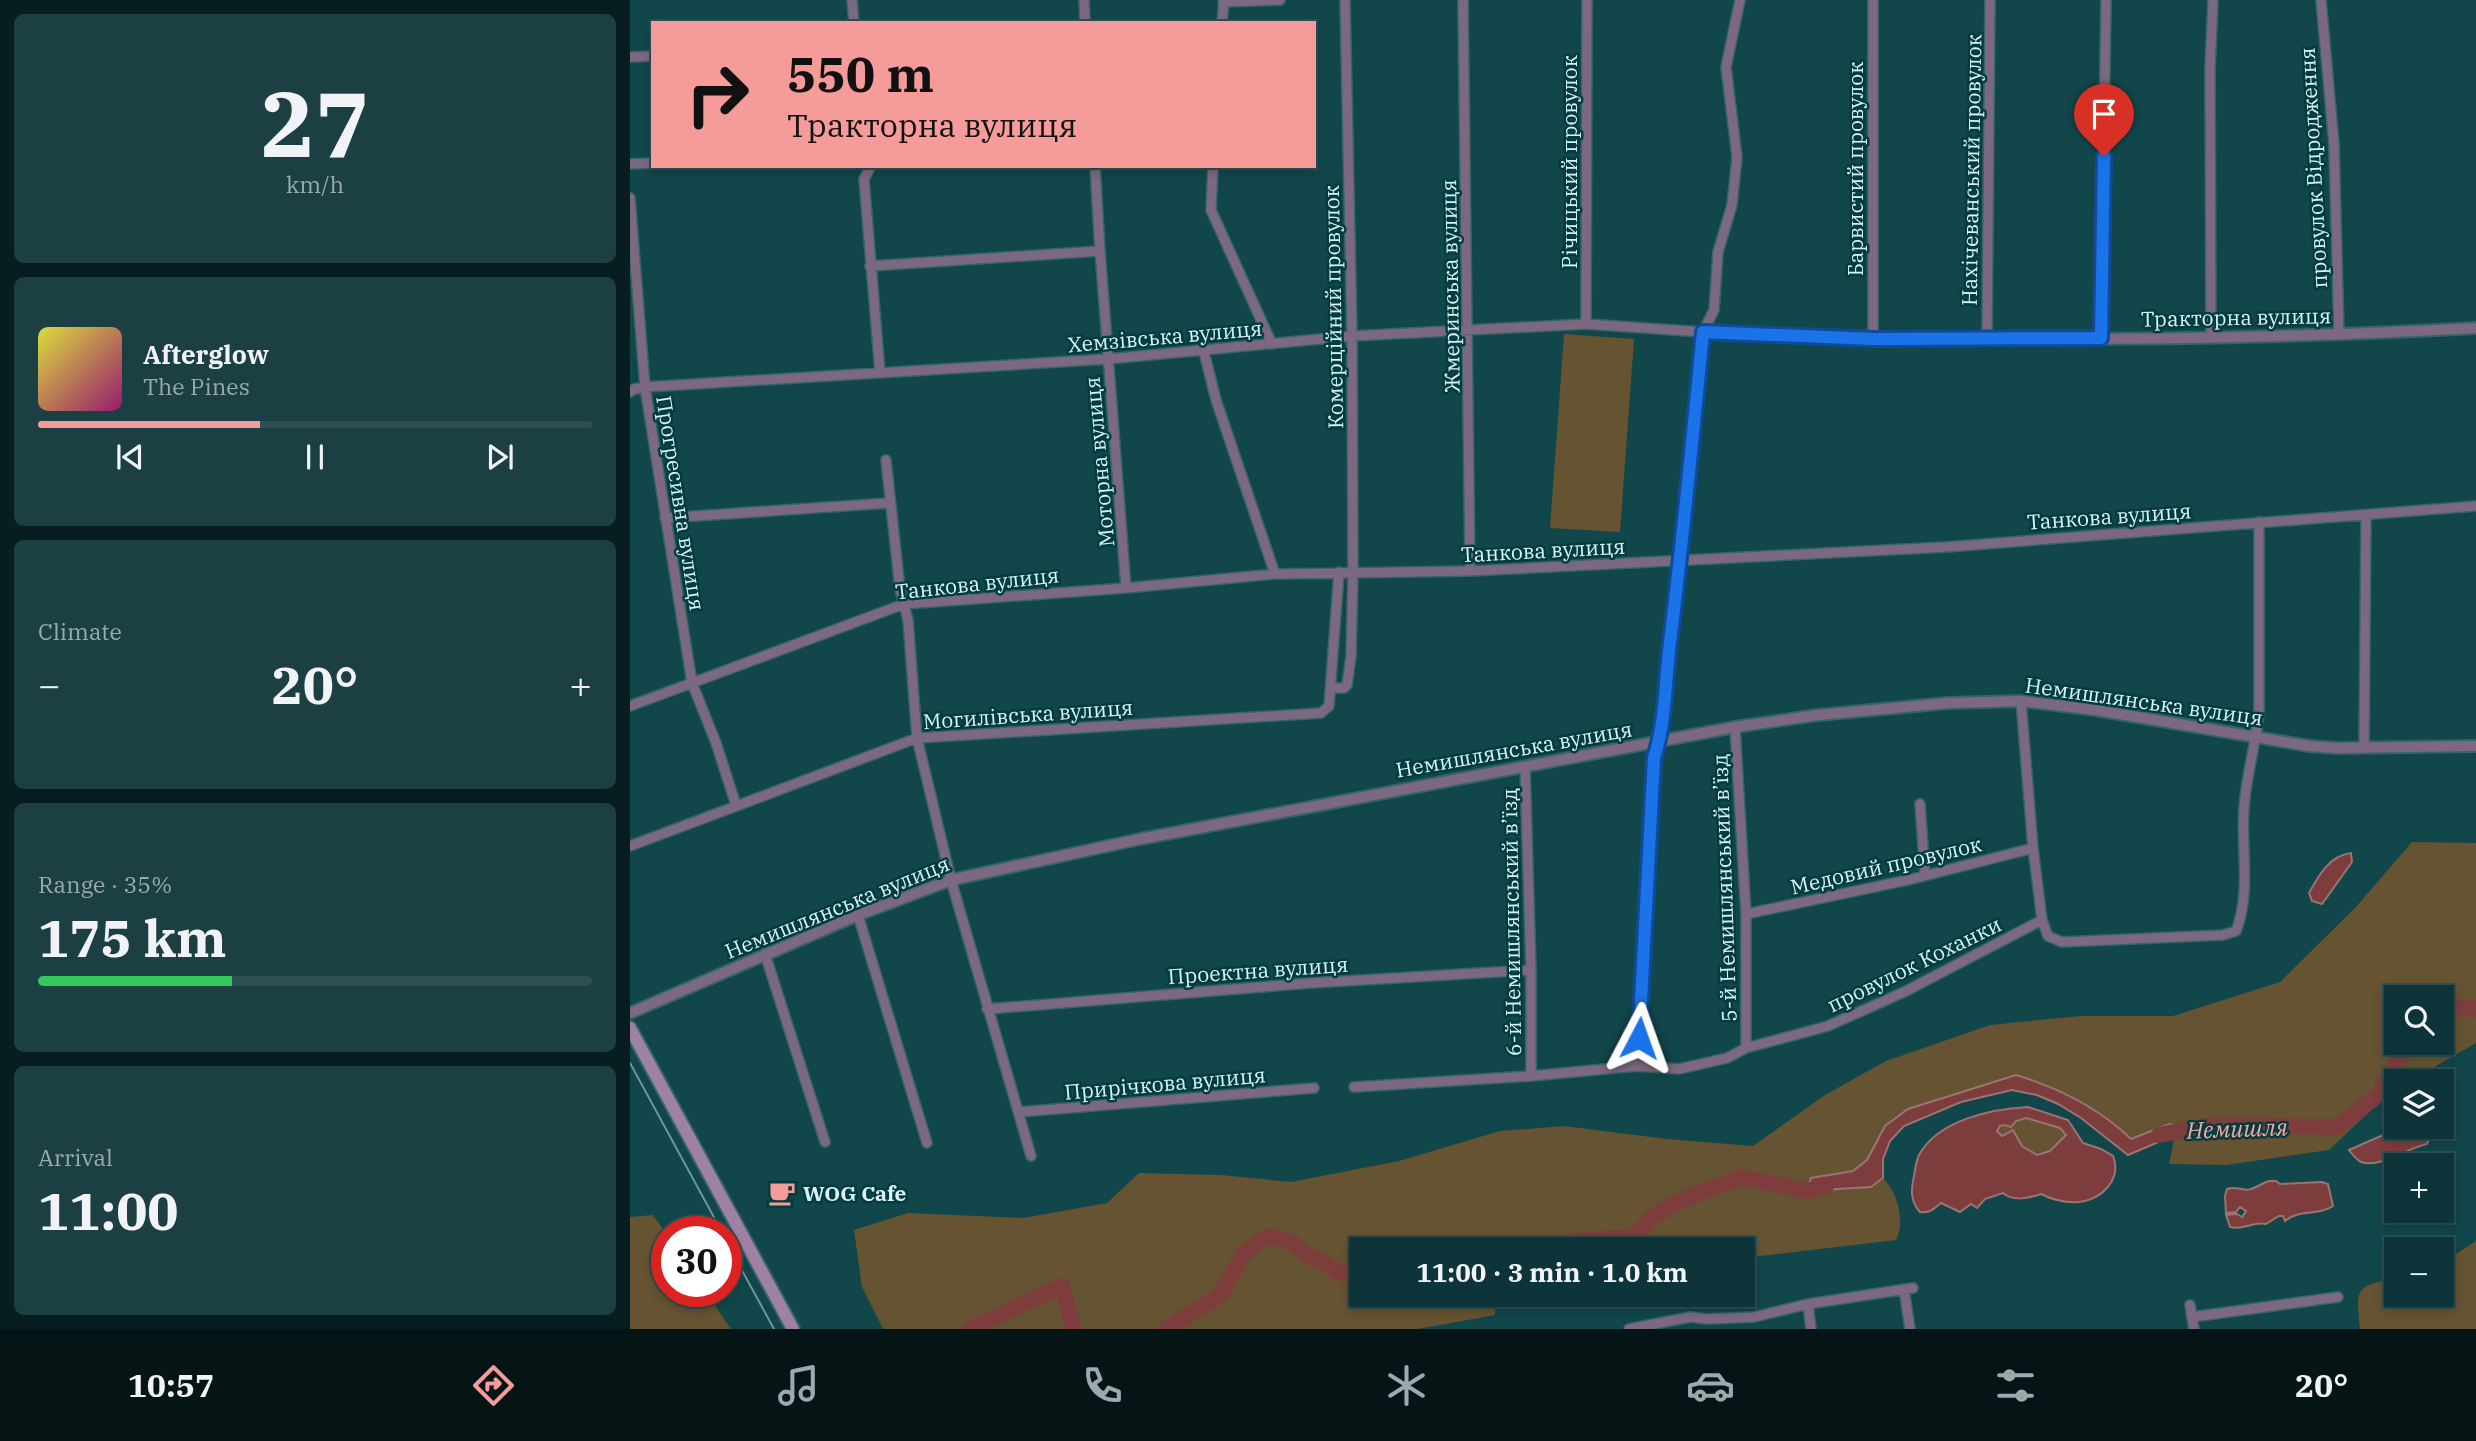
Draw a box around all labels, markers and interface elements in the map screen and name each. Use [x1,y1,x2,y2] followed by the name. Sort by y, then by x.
[1955,34,1987,306] street label: Нахічеванський провулок
[787,42,934,105] text: 550 m
[2293,47,2333,289] street label: провулок Відродження
[672,49,763,140] icon: right
[1555,55,1583,269] street label: Річицький провулок
[1841,62,1869,276] street label: Барвистий провулок
[260,64,370,182] text: 27
[2074,84,2134,156] pin
[2085,95,2123,133] icon: arrive
[787,104,1077,146] text: Тракторна вулиця
[286,169,344,199] text: km/h
[1434,179,1466,393] street label: Жмеринська вулиця
[1317,185,1349,429] street label: Комерційний провулок
[2141,301,2331,333] street label: Тракторна вулиця
[1067,314,1263,358] street label: Хемзівська вулиця
[143,337,269,371] text: Afterglow
[143,371,250,401] text: The Pines
[1078,376,1120,548] street label: Моторна вулиця
[650,393,712,613] street label: Прогресивна вулиця
[111,438,149,476] icon: previous
[296,438,334,476] icon: pause
[481,438,519,476] icon: next
[2026,496,2192,536] street label: Танкова вулиця
[1460,532,1626,568] street label: Танкова вулиця
[894,560,1060,606] street label: Танкова вулиця
[38,616,122,646] text: Climate
[272,651,358,718] text: 20°
[38,660,61,709] text: −
[569,660,592,709] text: +
[2023,670,2265,732] street label: Немишлянська вулиця
[922,693,1134,735] street label: Могилівська вулиця
[1393,714,1635,784] street label: Немишлянська вулиця
[1705,753,1743,1022] street label: 5-й Немишлянський в’їзд
[1495,788,1527,1056] street label: 6-й Немишлянський в’їзд
[1788,829,1984,901] street label: Медовий провулок
[721,849,953,965] street label: Немишлянська вулиця
[38,869,172,899] text: Range · 35%
[38,904,227,971] text: 175 km
[1822,910,2006,1018] street label: провулок Коханки
[1167,950,1349,990] street label: Проектна вулиця
[2384,985,2454,1307] map controls
[2384,985,2454,1055] button: search
[1602,1001,1676,1075] position arrow
[1063,1060,1267,1106] street label: Прирічкова вулиця
[2384,1069,2454,1139] button: layers
[2185,1111,2288,1145] water label: Немишля
[38,1142,113,1172] text: Arrival
[2384,1153,2454,1223] button: +
[38,1177,179,1244] text: 11:00
[767,1178,797,1208] cafe icon: WOG Cafe
[803,1179,907,1207] place label: WOG Cafe
[651,1216,742,1307] speed limit sign: 30
[2384,1237,2454,1307] button: −
[1416,1255,1688,1289] text: 11:00 · 3 min · 1.0 km
[469,1361,518,1410] icon: directions
[774,1361,823,1410] icon: music
[1078,1361,1127,1410] icon: phone
[1382,1361,1431,1410] icon: climate
[1686,1361,1735,1410] icon: car
[1991,1361,2040,1410] icon: filters
[128,1364,214,1406] text: 10:57
[2295,1364,2348,1406] text: 20°

